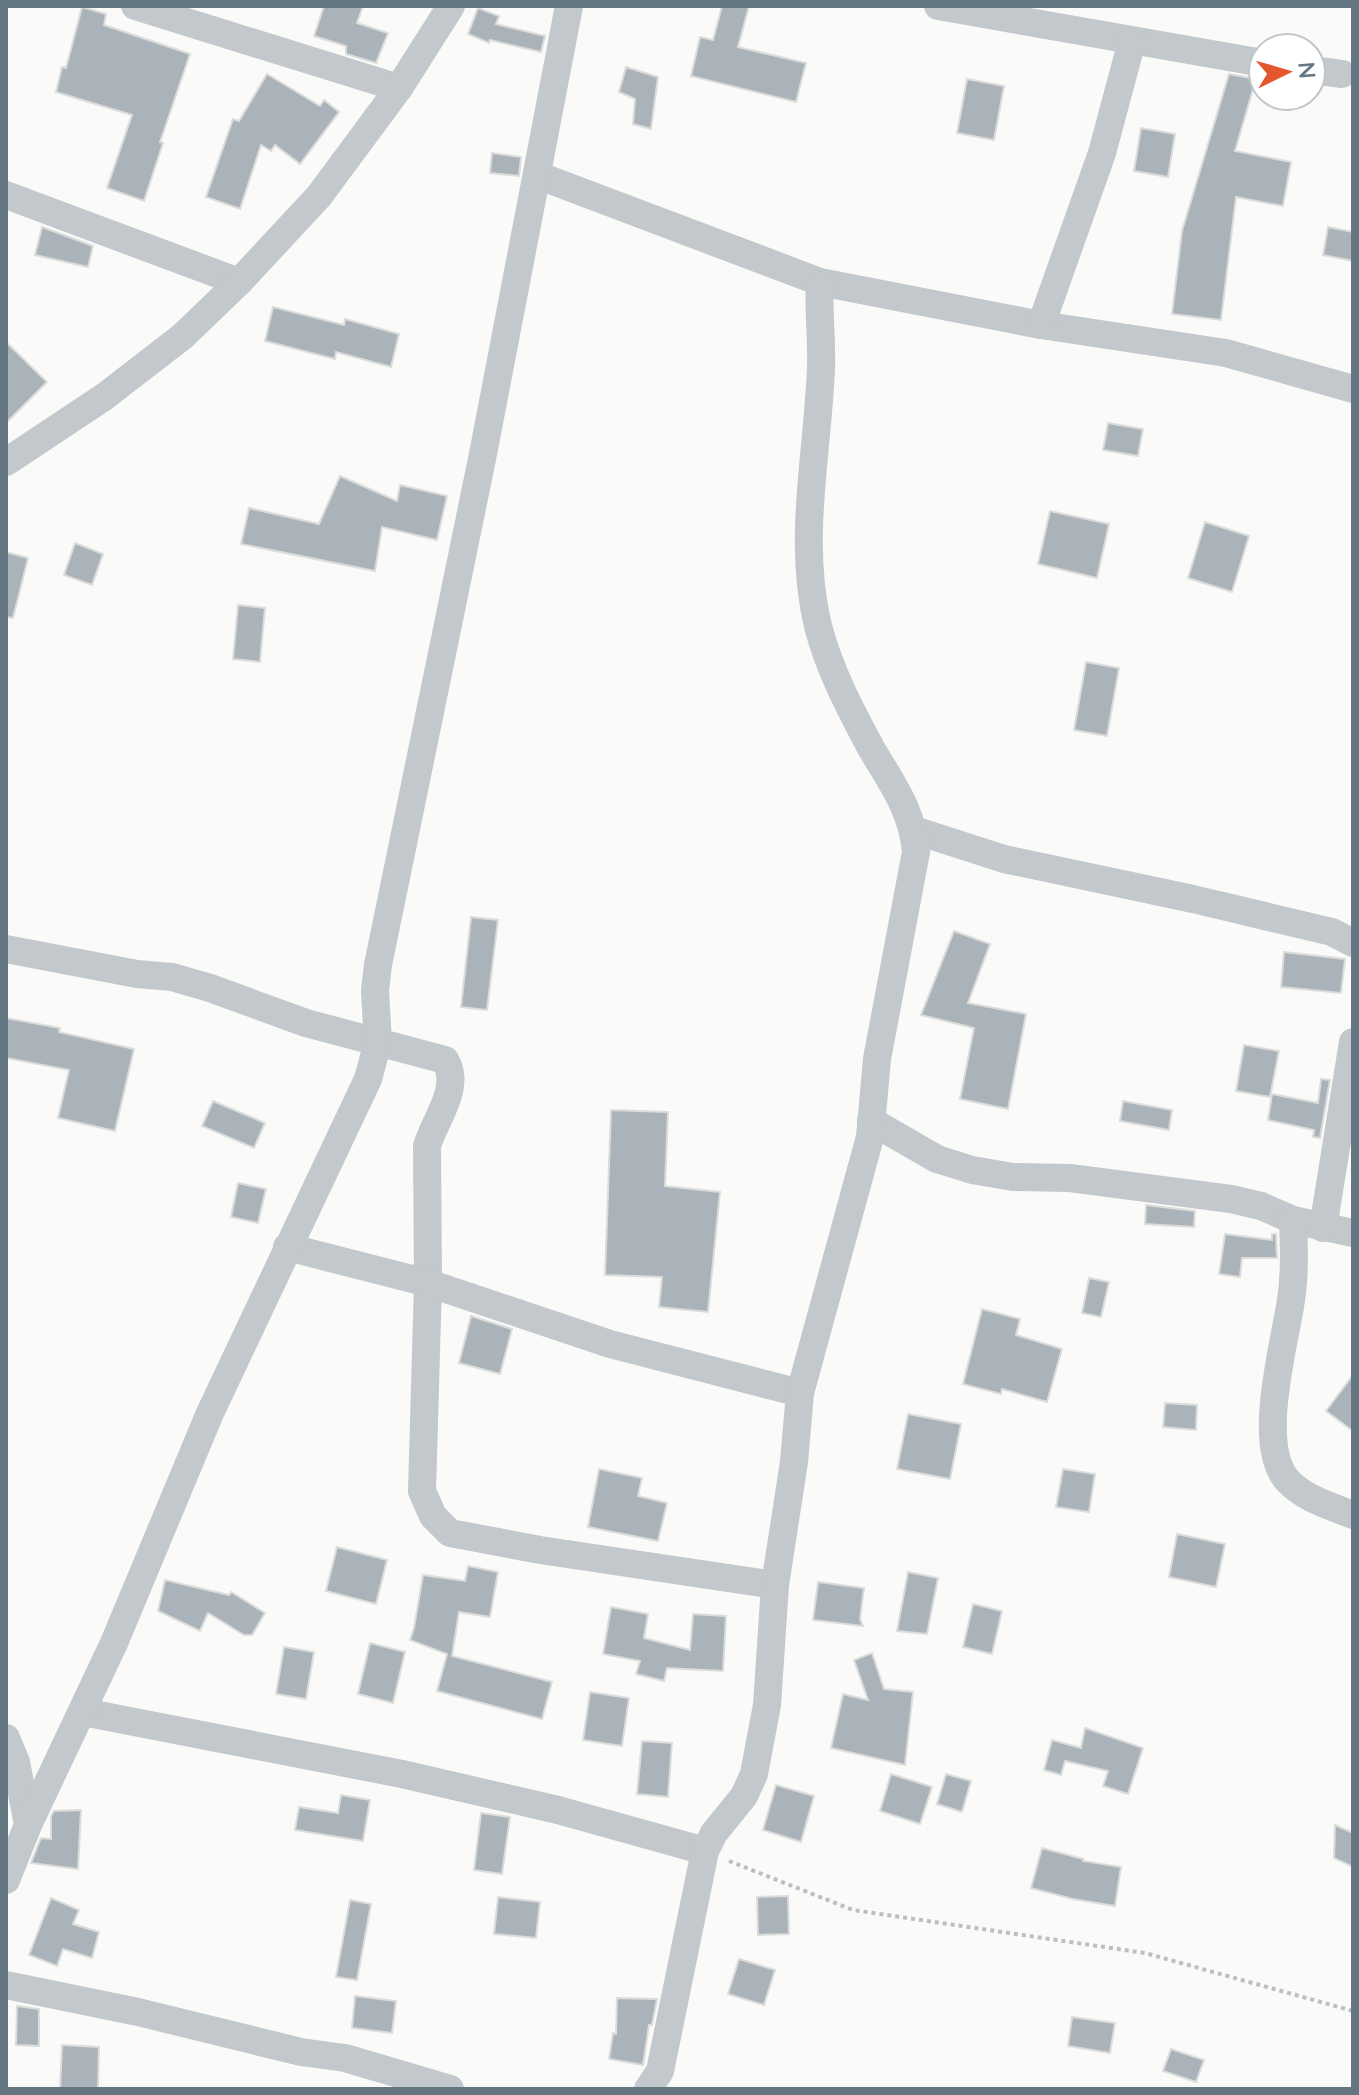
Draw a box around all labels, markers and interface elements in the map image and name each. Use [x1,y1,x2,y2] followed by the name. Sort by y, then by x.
[1247,32,1327,112] north arrow
[1293,61,1322,80] text: N

